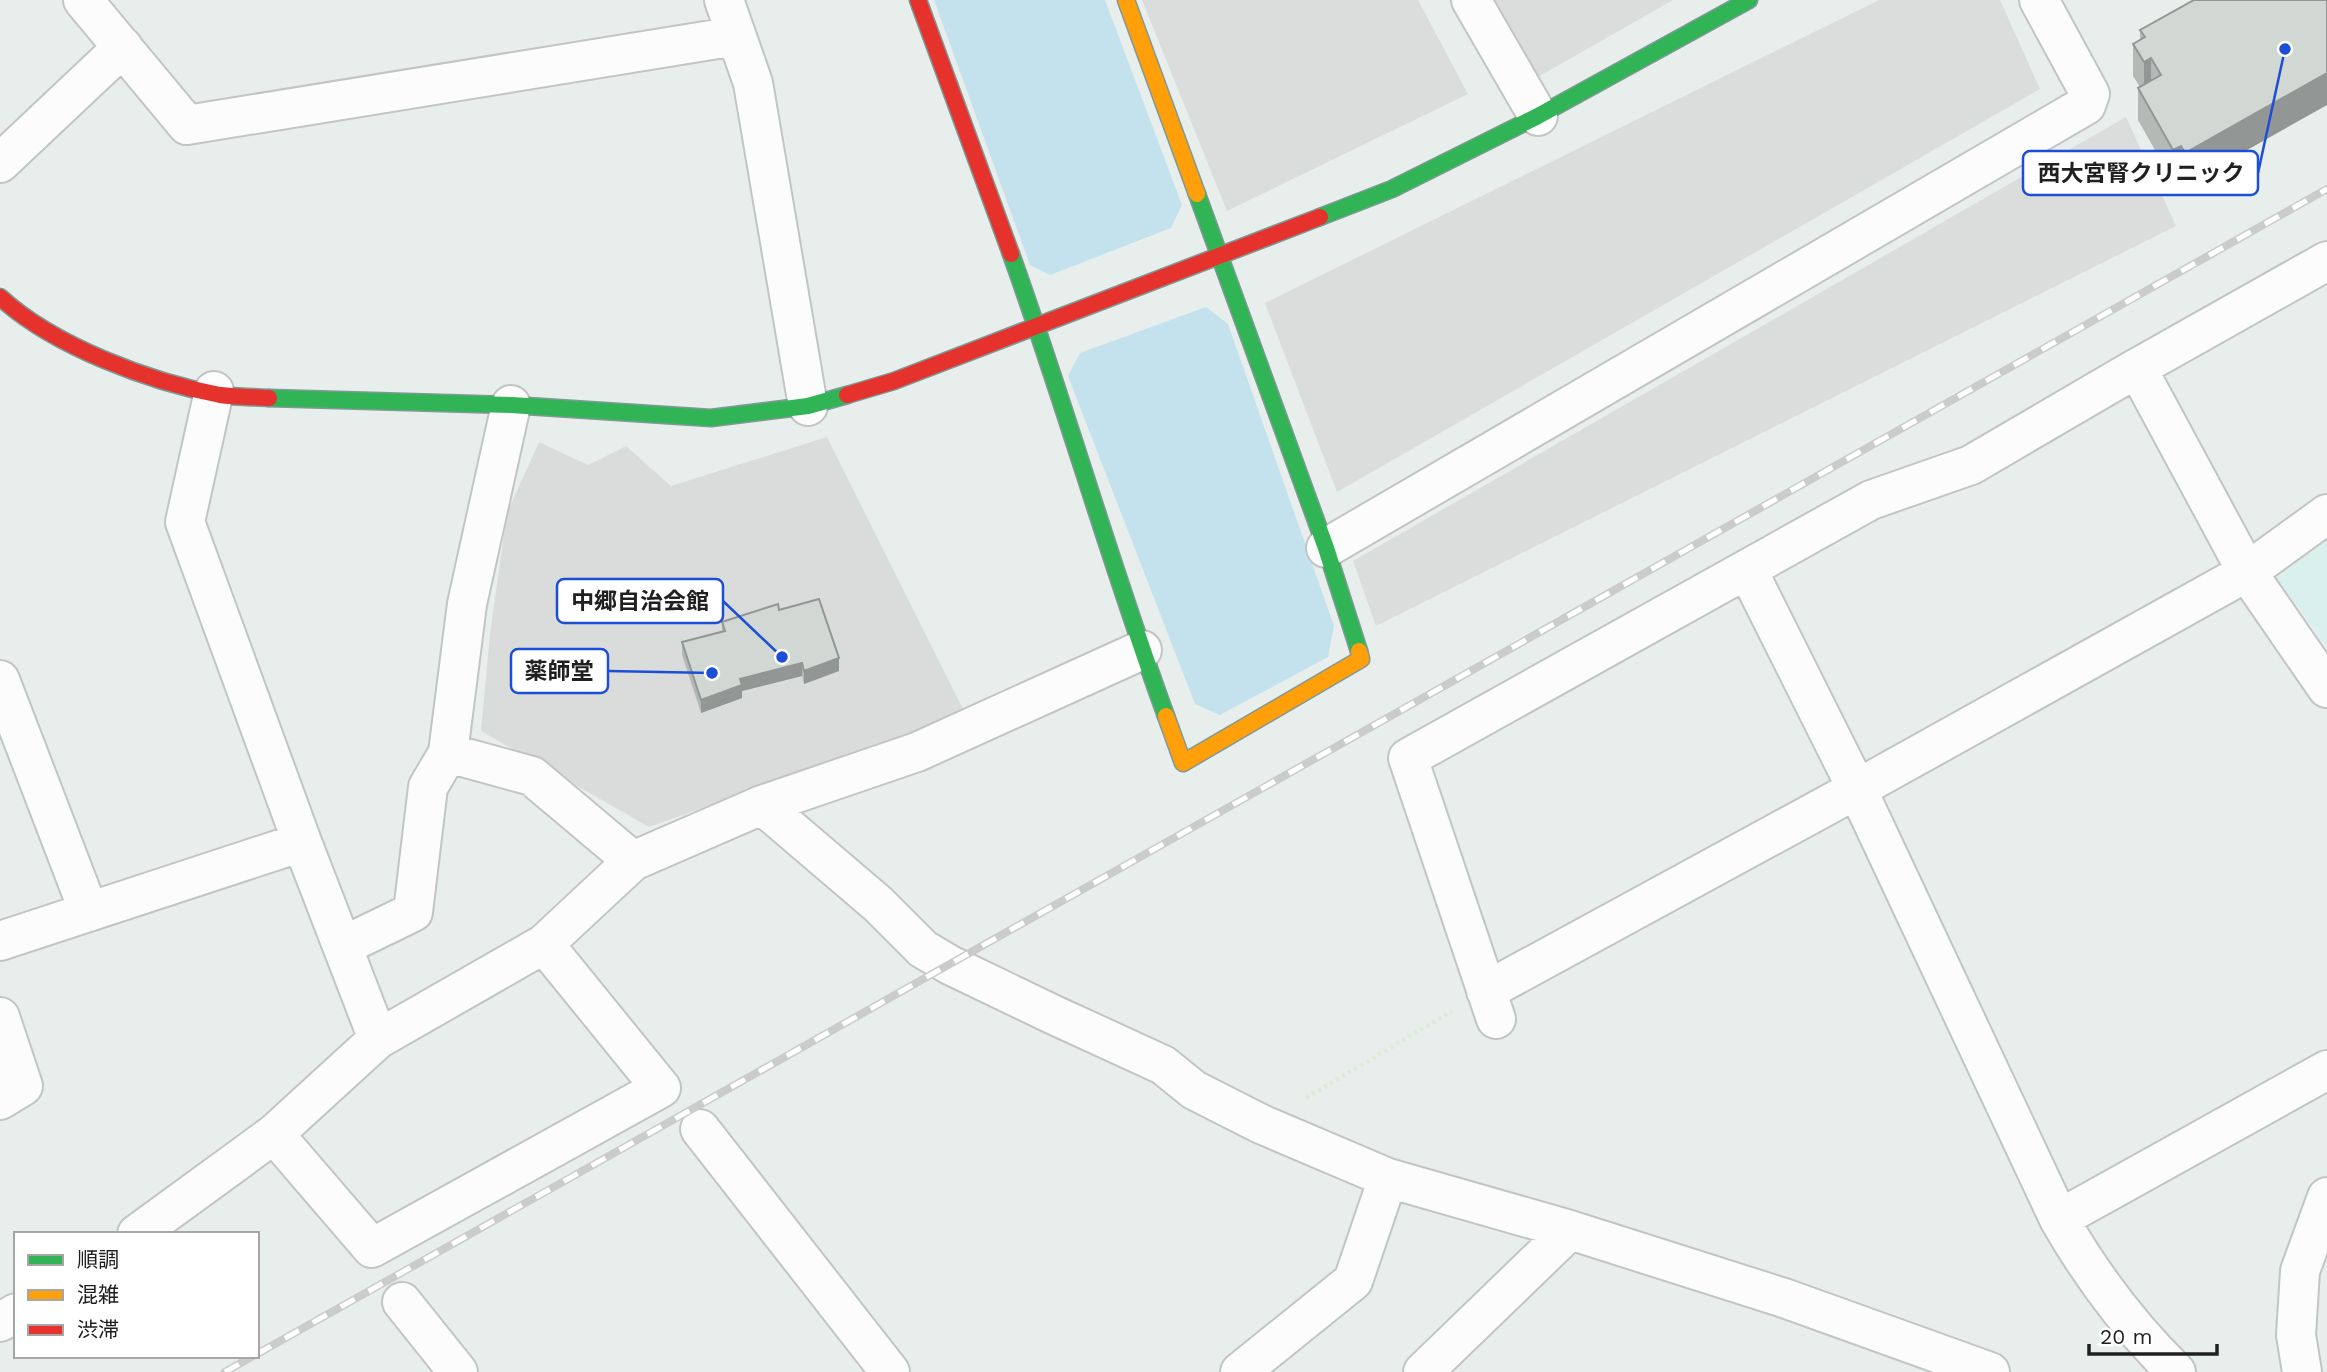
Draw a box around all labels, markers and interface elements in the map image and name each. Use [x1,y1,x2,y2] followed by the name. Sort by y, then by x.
[2023,151,2258,195] callout: 西大宮腎クリニック
[2038,160,2245,187] text: 西大宮腎クリニック
[557,579,723,623] callout: 中郷自治会館
[571,588,709,615] text: 中郷自治会館
[511,649,608,693] callout: 薬師堂
[525,658,594,685] text: 薬師堂
[14,1232,259,1358] legend
[77,1247,119,1272] text: 順調
[77,1282,119,1307] text: 混雑
[2089,1312,2217,1356] scale bar
[77,1317,119,1342] text: 渋滞
[2100,1324,2152,1349] text: 20 m

